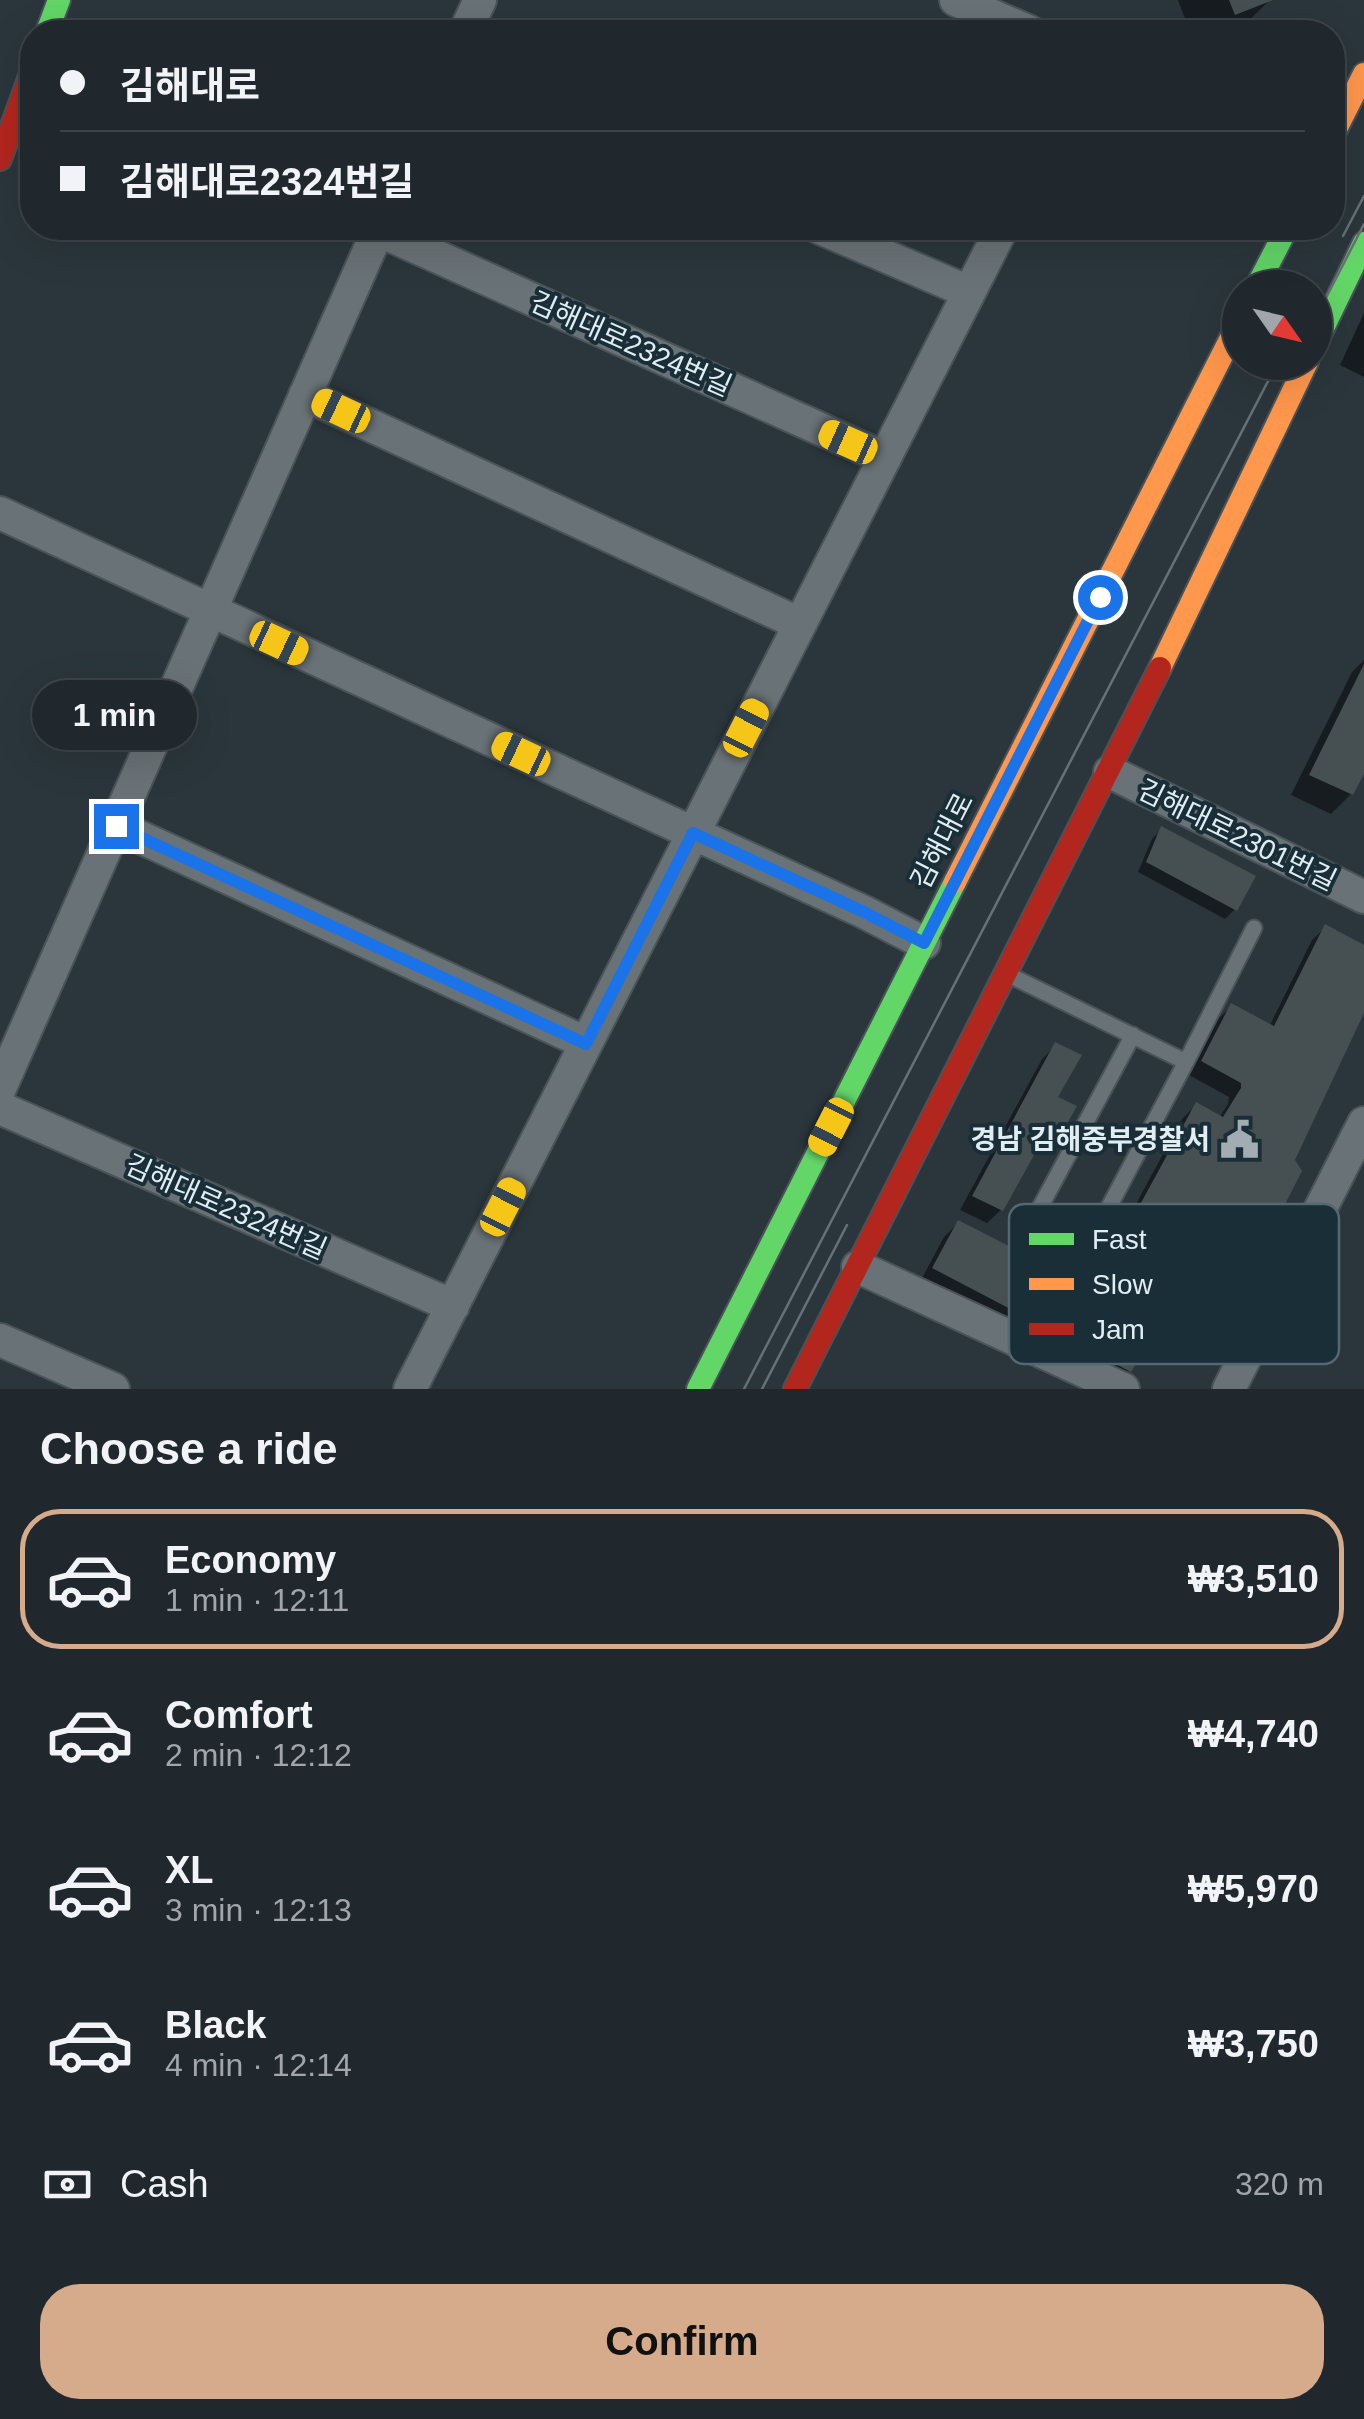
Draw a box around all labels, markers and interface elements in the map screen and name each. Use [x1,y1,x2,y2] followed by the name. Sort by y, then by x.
[120,65,260,107] text: 김해대로
[120,161,414,203] text: 김해대로2324번길
[1222,270,1332,380] north arrow
[1222,270,1332,380] map controls
[526,286,736,402] street label: 김해대로2324번길
[307,385,375,437] car
[814,416,882,468] car
[1078,575,1123,620] route start
[245,617,313,669] car
[34,681,198,751] callout: 1 min
[719,694,773,762] car
[73,697,156,733] text: 1 min
[487,728,555,780] car
[1133,774,1341,896] street label: 김해대로2301번길
[905,788,979,894] street label: 김해대로
[94,804,139,849] route end
[804,1093,858,1161] car
[1219,1118,1261,1160] public building icon: 경남 김해중부경찰서
[970,1124,1210,1155] place label: 경남 김해중부경찰서
[121,1149,331,1265] street label: 김해대로2324번길
[476,1173,530,1241] car
[1009,1204,1339,1364] legend
[1092,1224,1147,1255] text: Fast
[1092,1269,1153,1300] text: Slow
[1092,1314,1145,1345] text: Jam
[40,1423,338,1474] text: Choose a ride
[45,1534,135,1624] icon: car
[165,1539,336,1581] text: Economy
[1188,1558,1319,1600] text: ₩3,510
[165,1582,349,1618] text: 1 min · 12:11
[45,1689,135,1779] icon: car
[165,1694,313,1736] text: Comfort
[1188,1713,1319,1755] text: ₩4,740
[165,1737,352,1773] text: 2 min · 12:12
[45,1844,135,1934] icon: car
[165,1849,214,1891] text: XL
[1188,1868,1319,1910] text: ₩5,970
[165,1892,352,1928] text: 3 min · 12:13
[45,1999,135,2089] icon: car
[165,2004,266,2046] text: Black
[1188,2023,1319,2065] text: ₩3,750
[165,2047,352,2083] text: 4 min · 12:14
[40,2157,95,2212] icon: cash
[120,2163,209,2205] text: Cash
[1235,2166,1324,2202] text: 320 m
[40,2284,1324,2399] button: Confirm

